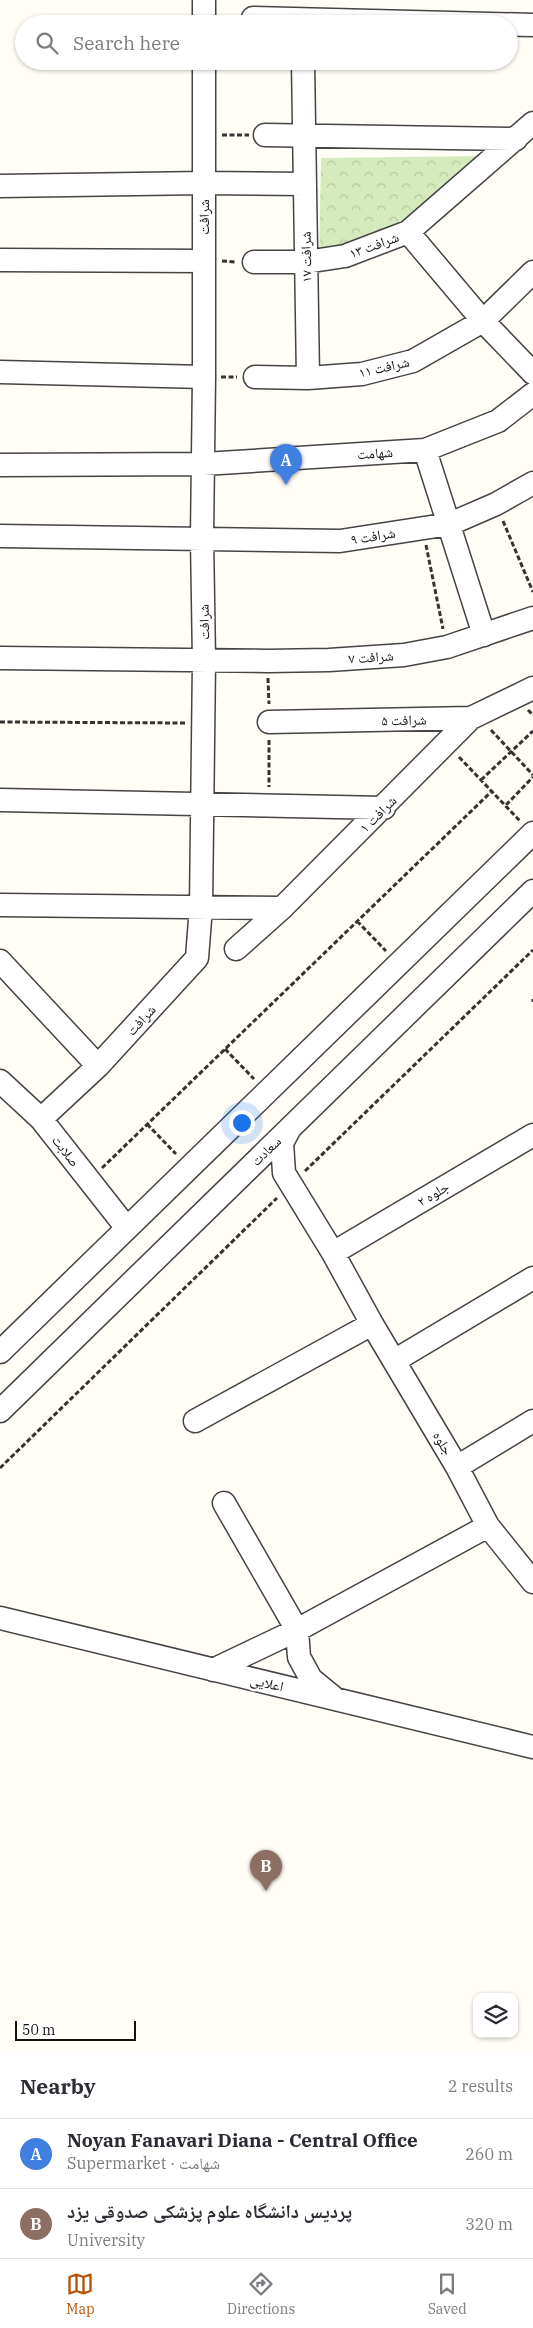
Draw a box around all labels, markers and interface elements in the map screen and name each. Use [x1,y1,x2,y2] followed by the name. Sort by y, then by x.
[15,15,518,70] search box
[33,29,61,57] icon: search
[73,31,180,55] text: Search here
[195,199,213,235] street label: شرافت
[347,228,401,262] street label: شرافت ۱۳
[297,231,315,283] street label: شرافت ۱۷
[357,352,411,382] street label: شرافت ۱۱
[356,443,394,463] street label: شهامت
[270,444,302,485] pin: A
[349,524,397,548] street label: شرافت ۹
[195,604,213,640] street label: شرافت
[348,646,394,668] street label: شرافت ۷
[381,711,427,729] street label: شرافت ۵
[356,792,400,836] street label: شرافت ۱
[122,1001,160,1039] street label: شرافت
[229,1110,255,1136] your location
[48,1132,84,1170] street label: صلابت
[247,1132,285,1170] street label: سعادت
[414,1177,452,1211] street label: جلوه ۲
[429,1428,457,1458] street label: جلوه
[249,1670,285,1696] street label: اعلایی
[250,1850,282,1891] pin: B
[473,1993,518,2038] map controls
[473,1993,518,2038] button: layers
[15,2018,136,2041] scale bar
[22,2021,55,2039] text: 50 m
[20,2072,96,2100] text: Nearby
[448,2076,513,2096] text: 2 results
[67,2128,418,2152] text: Noyan Fanavari Diana - Central Office
[30,2144,42,2164] text: A
[465,2144,513,2164] text: 260 m
[67,2153,220,2173] text: Supermarket · شهامت
[67,2199,352,2223] text: پردیس دانشگاه علوم پزشکی صدوقی یزد
[30,2214,42,2234] text: B
[465,2214,513,2234] text: 320 m
[67,2230,145,2250] text: University
[66,2270,95,2318] tab: Map
[227,2270,295,2318] tab: Directions
[428,2270,467,2318] tab: Saved

